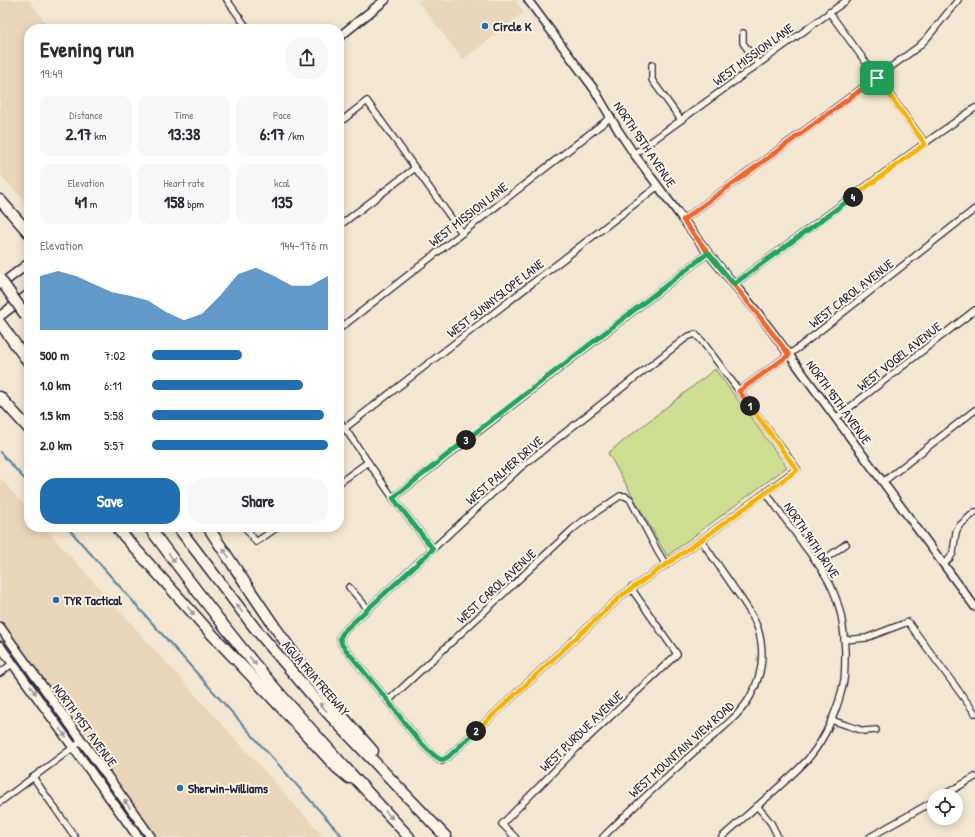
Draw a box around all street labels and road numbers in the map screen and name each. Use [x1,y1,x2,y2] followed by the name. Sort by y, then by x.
[709,18,797,89] street label: WEST MISSION LANE
[610,98,681,191] street label: NORTH 95TH AVENUE
[425,177,511,251] street label: WEST MISSION LANE
[443,254,547,342] street label: WEST SUNNYSLOPE LANE
[805,254,897,332] street label: WEST CAROL AVENUE
[853,317,945,395] street label: WEST VOGEL AVENUE
[802,356,876,448] street label: NORTH 95TH AVENUE
[462,431,547,509] street label: WEST PALMER DRIVE
[780,498,844,582] street label: NORTH 94TH DRIVE
[452,544,540,628] street label: WEST CAROL AVENUE
[278,636,354,720] street label: AGUA FRIA FREEWAY
[49,680,122,771] street label: NORTH 91ST AVENUE
[535,686,627,775] street label: WEST PURDUE AVENUE
[624,696,738,801] street label: WEST MOUNTAIN VIEW ROAD

